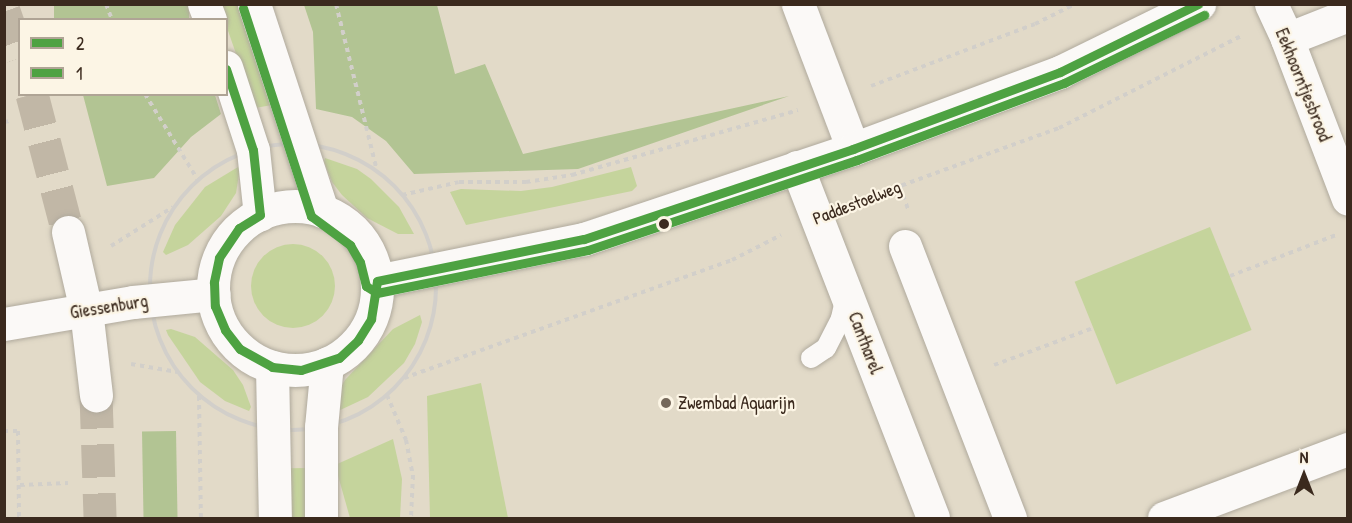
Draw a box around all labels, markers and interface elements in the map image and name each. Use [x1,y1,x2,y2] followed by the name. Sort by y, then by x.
[18,18,228,96] legend
[1270,25,1336,145] street label: Eekhoorntjesbrood
[76,31,84,56] text: 2
[76,61,83,86] text: 1
[810,176,904,230] street label: Paddestoelweg
[658,218,670,230] unlabelled marker
[69,290,149,324] street label: Giessenburg
[843,309,887,377] street label: Cantharel
[678,392,795,414] place label: Zwembad Aquarijn
[659,396,673,410] marker: Zwembad Aquarijn
[1274,445,1334,505] north arrow
[1300,446,1308,468] text: N

